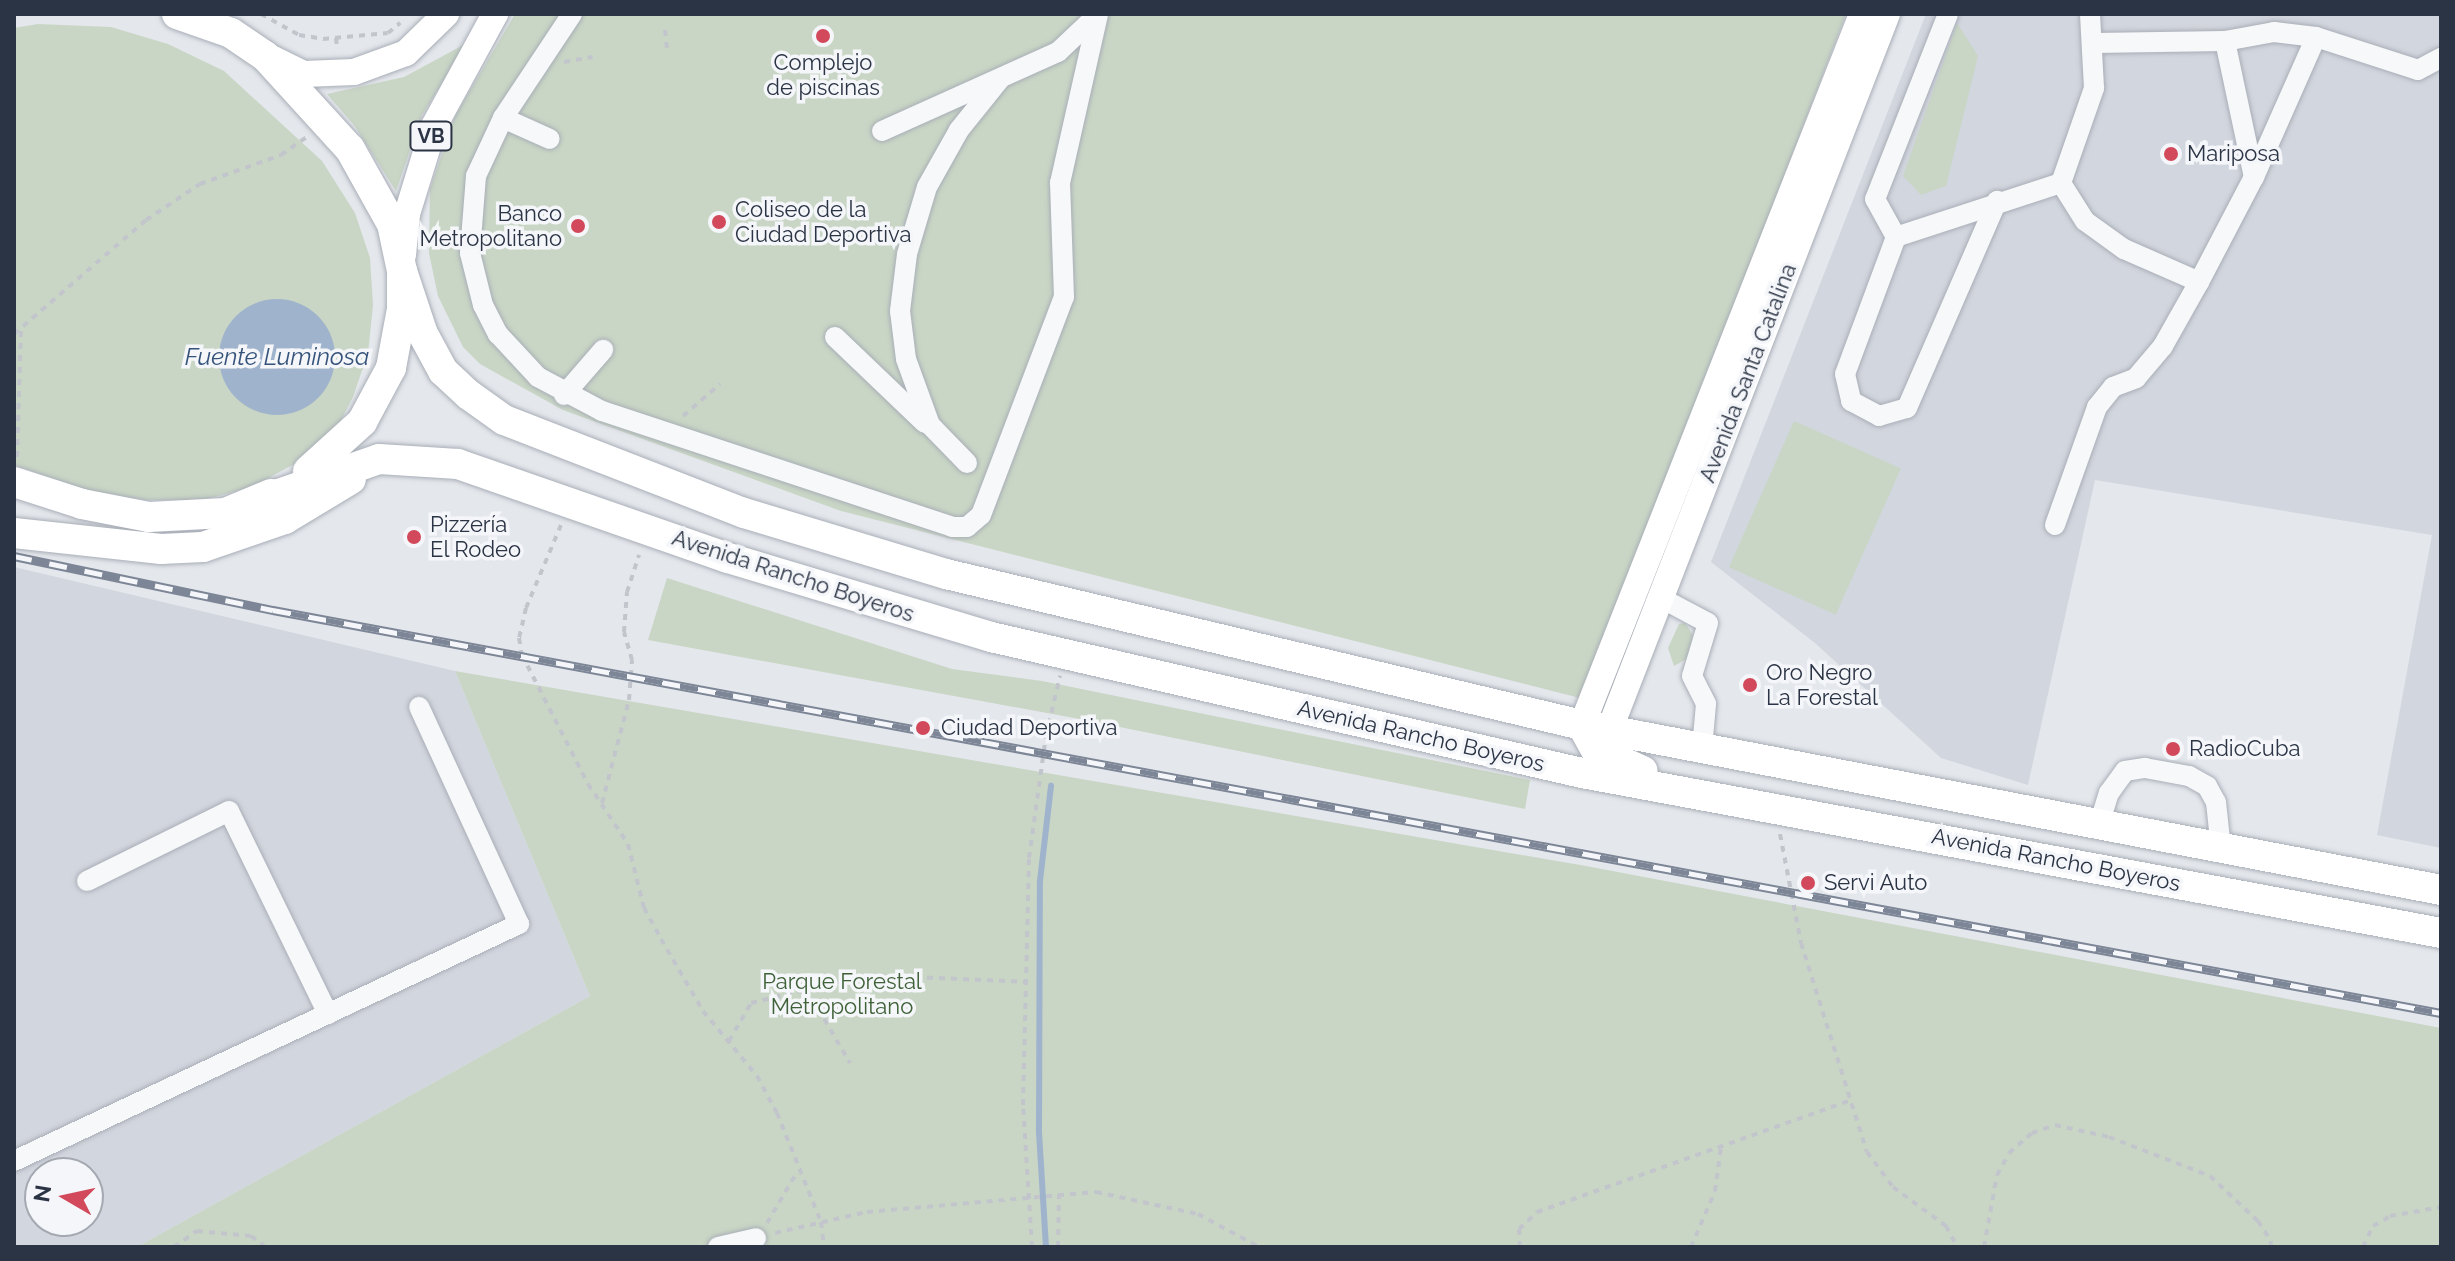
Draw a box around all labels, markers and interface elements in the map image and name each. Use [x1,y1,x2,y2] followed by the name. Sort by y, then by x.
[814,27,832,45] marker: Complejo de piscinas
[766,49,880,100] place label: Complejo de piscinas
[409,120,453,152] road number: VB
[2187,141,2280,167] place label: Mariposa
[2162,145,2180,163] marker: Mariposa
[735,196,912,248] place label: Coliseo de la Ciudad Deportiva
[420,200,562,252] place label: Banco Metropolitano
[710,213,728,231] marker: Coliseo de la Ciudad Deportiva
[569,217,587,235] marker: Banco Metropolitano
[1694,260,1802,486] street label: Avenida Santa Catalina
[185,343,369,371] water label: Fuente Luminosa
[430,511,522,562] place label: Pizzería El Rodeo
[669,524,917,628] street label: Avenida Rancho Boyeros
[405,528,423,546] marker: Pizzería El Rodeo
[1766,659,1878,710] place label: Oro Negro La Forestal
[1741,676,1759,694] marker: Oro Negro La Forestal
[1295,695,1547,777] street label: Avenida Rancho Boyeros
[941,715,1118,741] place label: Ciudad Deportiva
[912,717,934,739] marker: Ciudad Deportiva
[2189,736,2300,762] place label: RadioCuba
[2164,740,2182,758] marker: RadioCuba
[1929,823,2183,897] street label: Avenida Rancho Boyeros
[1824,870,1928,896] place label: Servi Auto
[1799,874,1817,892] marker: Servi Auto
[762,968,922,1020] park label: Parque Forestal Metropolitano
[24,1157,104,1237] north arrow
[28,1183,56,1204] text: N

